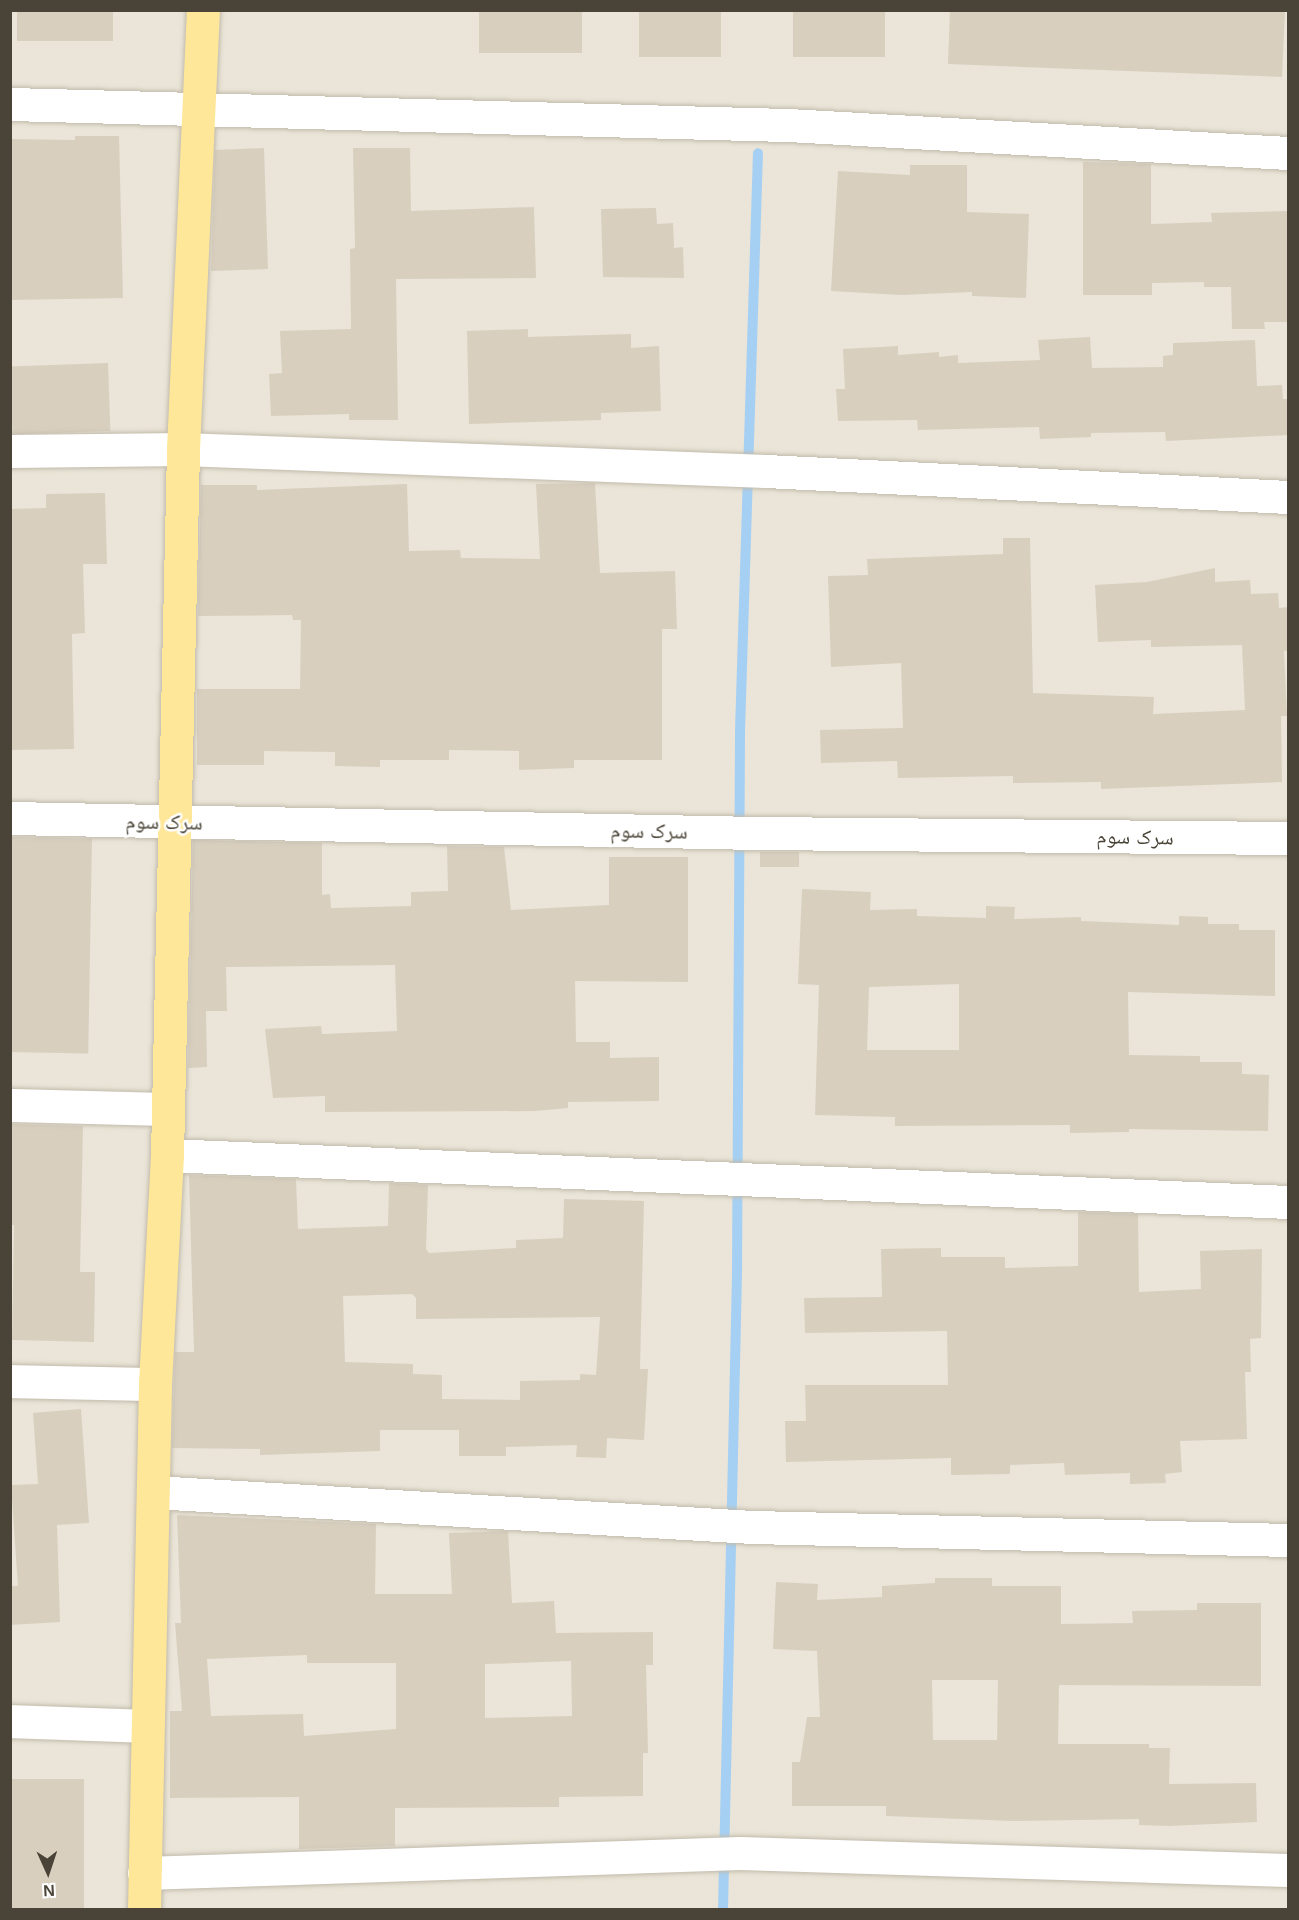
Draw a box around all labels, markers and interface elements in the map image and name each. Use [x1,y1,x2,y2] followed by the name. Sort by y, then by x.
[125,809,203,835] street label: سرک سوم
[610,818,688,844] street label: سرک سوم
[1096,824,1174,850] street label: سرک سوم
[18,1842,78,1902] north arrow
[43,1882,55,1899] text: N

